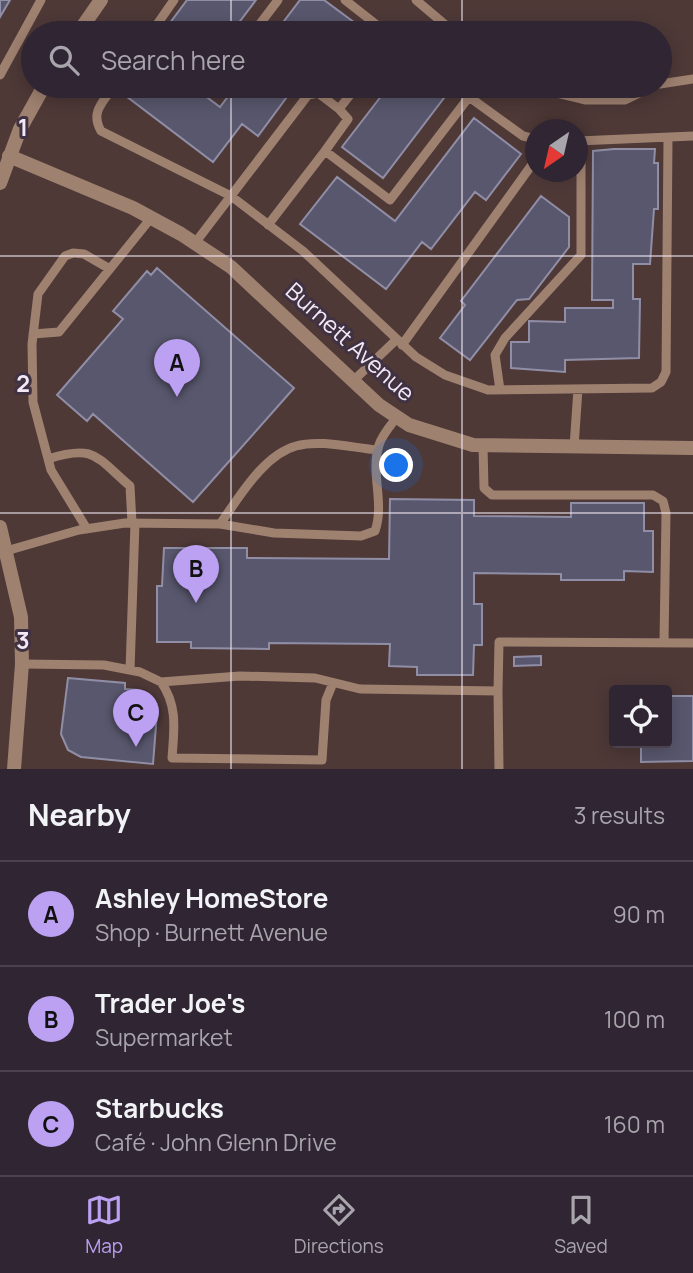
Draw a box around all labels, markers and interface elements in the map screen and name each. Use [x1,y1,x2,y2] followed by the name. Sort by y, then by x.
[21,21,672,98] search box
[45,41,83,79] icon: search
[101,42,246,78] text: Search here
[18,111,28,143] text: 1
[525,119,588,182] north arrow
[279,275,422,408] street label: Burnett Avenue
[154,339,200,397] pin: A
[16,367,30,399] text: 2
[379,448,413,482] your location
[173,545,219,603] pin: B
[16,624,30,656] text: 3
[609,685,672,748] map controls
[609,685,672,748] button: locate
[113,689,159,747] pin: C
[28,794,131,835] text: Nearby
[574,799,665,831] text: 3 results
[95,880,328,916] text: Ashley HomeStore
[43,898,59,930] text: A
[613,898,665,930] text: 90 m
[95,916,328,948] text: Shop · Burnett Avenue
[95,985,245,1021] text: Trader Joe's
[44,1003,58,1035] text: B
[604,1003,665,1035] text: 100 m
[95,1021,233,1053] text: Supermarket
[95,1090,224,1126] text: Starbucks
[43,1108,60,1140] text: C
[604,1108,665,1140] text: 160 m
[95,1126,337,1158] text: Café · John Glenn Drive
[85,1191,123,1259] tab: Map
[294,1191,384,1259] tab: Directions
[554,1191,608,1259] tab: Saved

